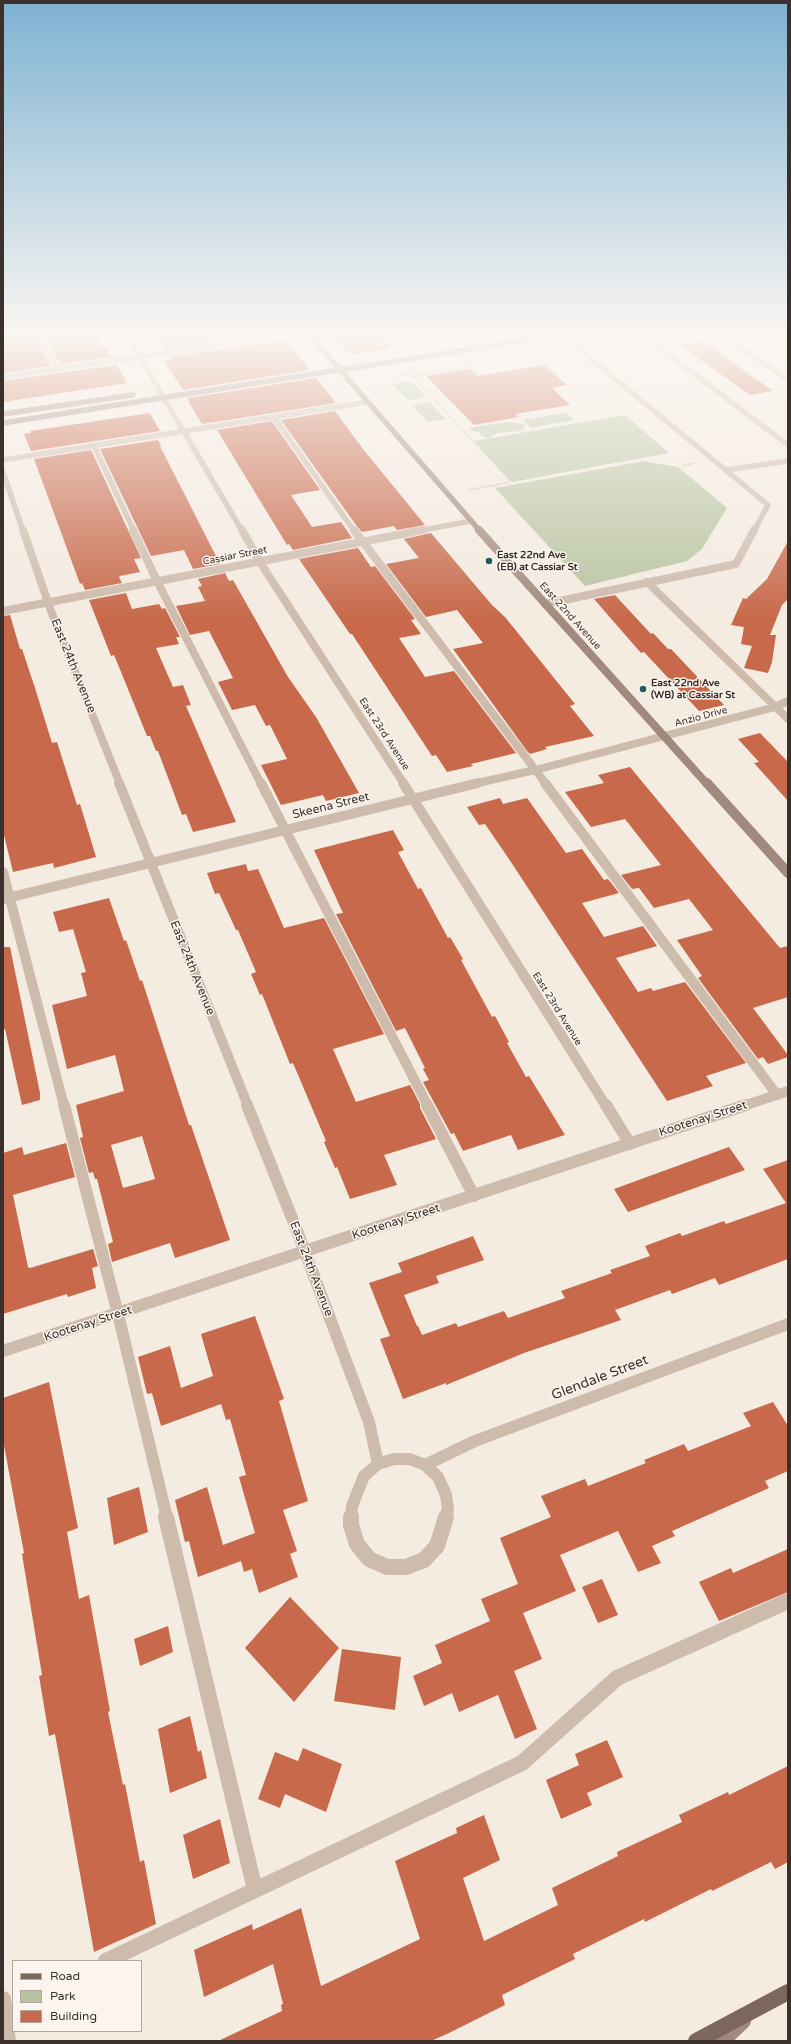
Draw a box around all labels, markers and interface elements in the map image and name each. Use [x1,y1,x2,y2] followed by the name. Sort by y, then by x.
[202,544,268,568] street label: Cassiar Street
[497,549,578,572] place label: East 22nd Ave (EB) at Cassiar St
[484,556,494,566] marker: East 22nd Ave (EB) at Cassiar St
[537,580,603,652] street label: East 22nd Avenue
[47,617,99,715] street label: East 24th Avenue
[651,677,735,700] place label: East 22nd Ave (WB) at Cassiar St
[638,684,648,694] marker: East 22nd Ave (WB) at Cassiar St
[356,695,412,773] street label: East 23rd Avenue
[673,704,729,730] street label: Anzio Drive
[291,789,371,823] street label: Skeena Street
[166,919,218,1017] street label: East 24th Avenue
[530,970,584,1048] street label: East 23rd Avenue
[657,1098,749,1140] street label: Kootenay Street
[350,1201,442,1243] street label: Kootenay Street
[286,1219,336,1319] street label: East 24th Avenue
[42,1303,134,1345] street label: Kootenay Street
[549,1352,651,1404] street label: Glendale Street
[12,1960,142,2032] legend
[50,1969,80,1983] text: Road
[50,1989,76,2003] text: Park
[50,2009,97,2023] text: Building

